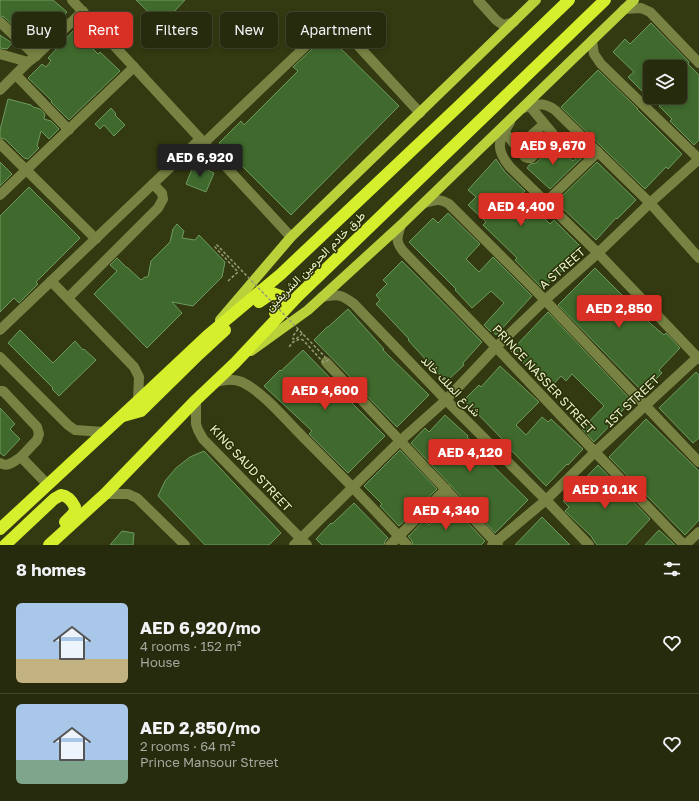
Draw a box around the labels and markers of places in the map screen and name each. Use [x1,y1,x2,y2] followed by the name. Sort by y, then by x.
[507,132,599,166] pin: AED 9,670
[154,144,246,178] pin: AED 6,920
[475,193,567,227] pin: AED 4,400
[573,295,665,329] pin: AED 2,850
[279,377,371,411] pin: AED 4,600
[424,439,516,473] pin: AED 4,120
[559,476,651,510] pin: AED 10.1K
[400,497,492,531] pin: AED 4,340

